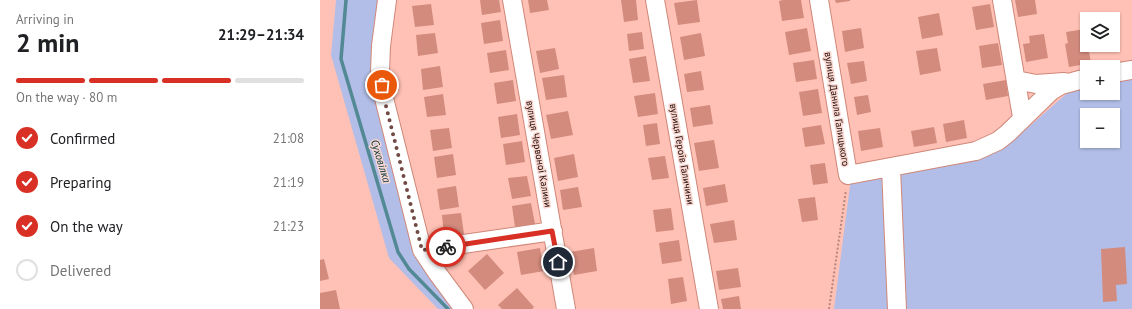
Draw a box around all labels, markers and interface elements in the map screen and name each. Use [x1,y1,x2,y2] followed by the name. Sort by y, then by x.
[16,11,74,28] text: Arriving in
[1080,12,1120,148] map controls
[1080,12,1120,52] button: layers
[218,25,304,44] text: 21:29–21:34
[16,26,79,59] text: 2 min
[822,51,852,167] street label: вулиця Данила Галицького
[1080,60,1120,100] button: +
[365,68,399,102] pin
[371,74,393,96] icon: bag
[16,89,117,106] text: On the way · 80 m
[523,99,555,209] street label: вулиця Червоної Калини
[667,102,697,206] street label: вулиця Героїв Галичини
[1080,108,1120,148] button: −
[16,127,38,149] icon: check
[50,129,115,148] text: Confirmed
[273,130,304,147] text: 21:08
[368,138,394,185] water label: Суховілка
[16,171,38,193] icon: check
[50,173,112,192] text: Preparing
[273,174,304,191] text: 21:19
[16,215,38,237] icon: check
[50,217,123,236] text: On the way
[273,218,304,235] text: 21:23
[426,227,466,267] courier
[435,236,457,258] icon: bike
[541,245,575,279] pin
[547,251,569,273] icon: home
[50,261,111,280] text: Delivered

